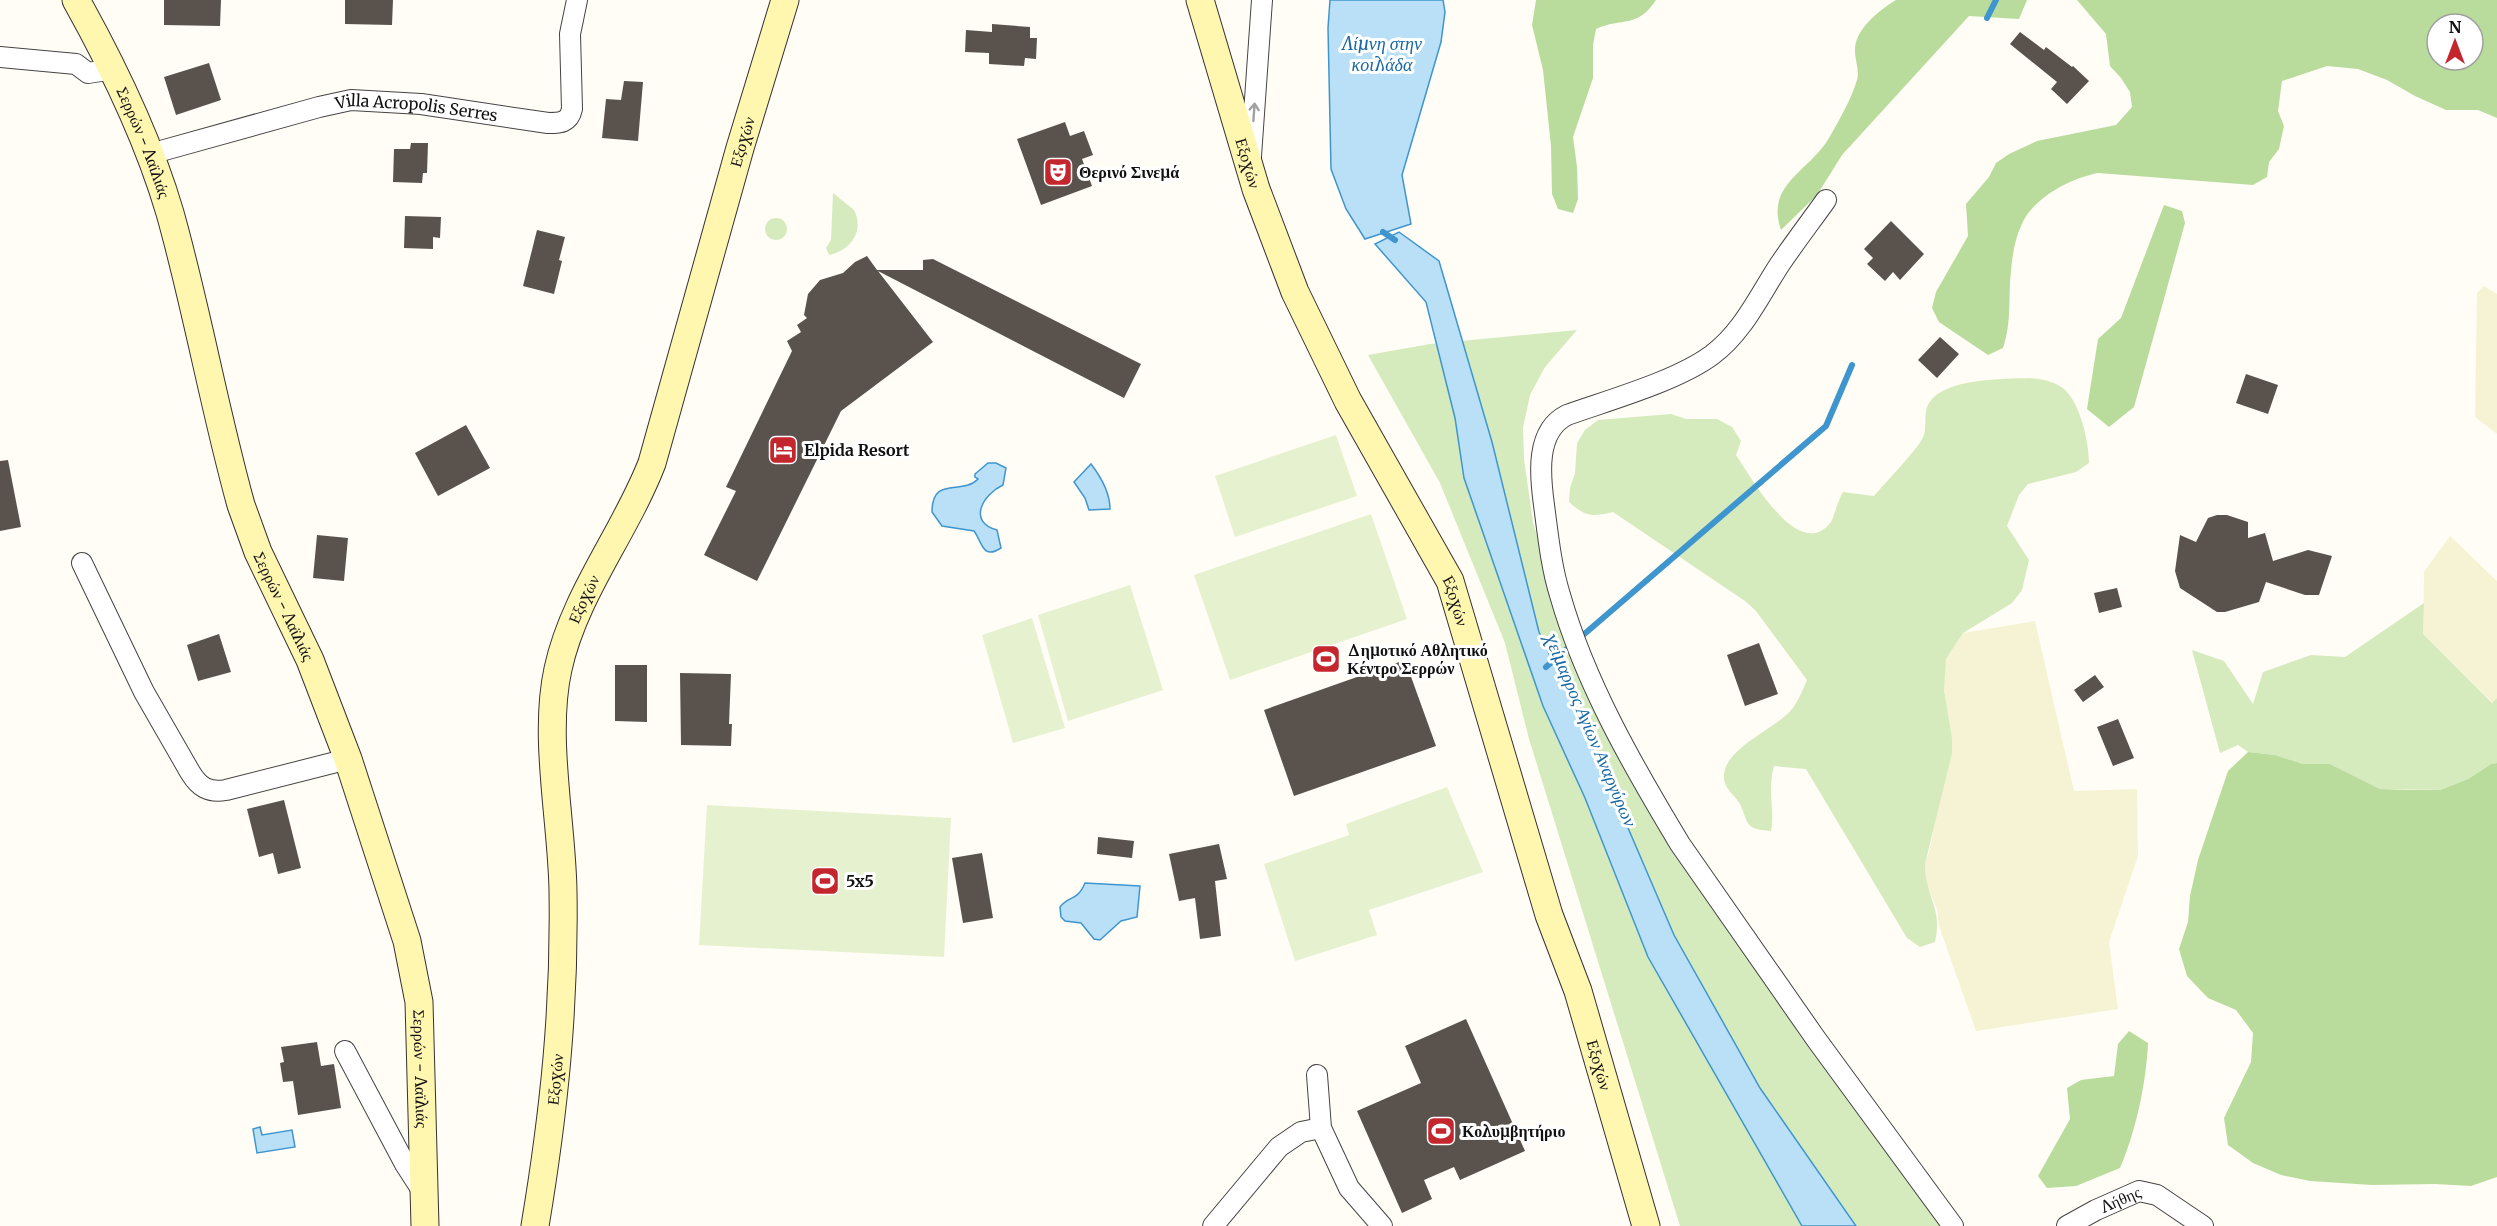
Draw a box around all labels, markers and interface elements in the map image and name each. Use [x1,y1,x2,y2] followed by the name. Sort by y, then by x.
[2425,12,2485,72] north arrow
[2449,17,2462,37] text: N
[1341,32,1422,76] water label: Λίμνη στην κοιλάδα
[112,83,175,201] street label: Σερρών - Λαϊλιάς
[332,90,499,125] street label: Villa Acropolis Serres
[1249,103,1260,123] one-way arrow
[725,114,759,169] street label: Εξοχών
[1231,135,1265,191] street label: Εξοχών
[1042,156,1074,188] theatre icon: Θερινό Σινεμά
[1079,162,1179,182] place label: Θερινό Σινεμά
[767,434,799,466] hotel icon: Elpida Resort
[804,440,910,460] place label: Elpida Resort
[249,549,319,664] street label: Σερρών - Λαϊλιάς
[563,571,604,626] street label: Εξοχών
[1439,572,1473,628] street label: Εξοχών
[1539,629,1642,830] water label: χείμαρρος Αγίων Αναργύρων
[1347,640,1488,678] place label: Δημοτικό Αθλητικό Κέντρο Σερρών
[1310,643,1342,675] sports icon: Δημοτικό Αθλητικό Κέντρο Σερρών
[809,865,841,897] sports icon: 5x5
[846,871,874,891] place label: 5x5
[409,1009,432,1129] street label: Σερρών - Λαϊλιάς
[1583,1037,1616,1092] street label: Εξοχών
[542,1053,567,1106] street label: Εξοχών
[1425,1115,1457,1147] sports icon: Κολυμβητήριο
[1462,1121,1566,1141] place label: Κολυμβητήριο
[2097,1181,2144,1217] street label: Λήθης

